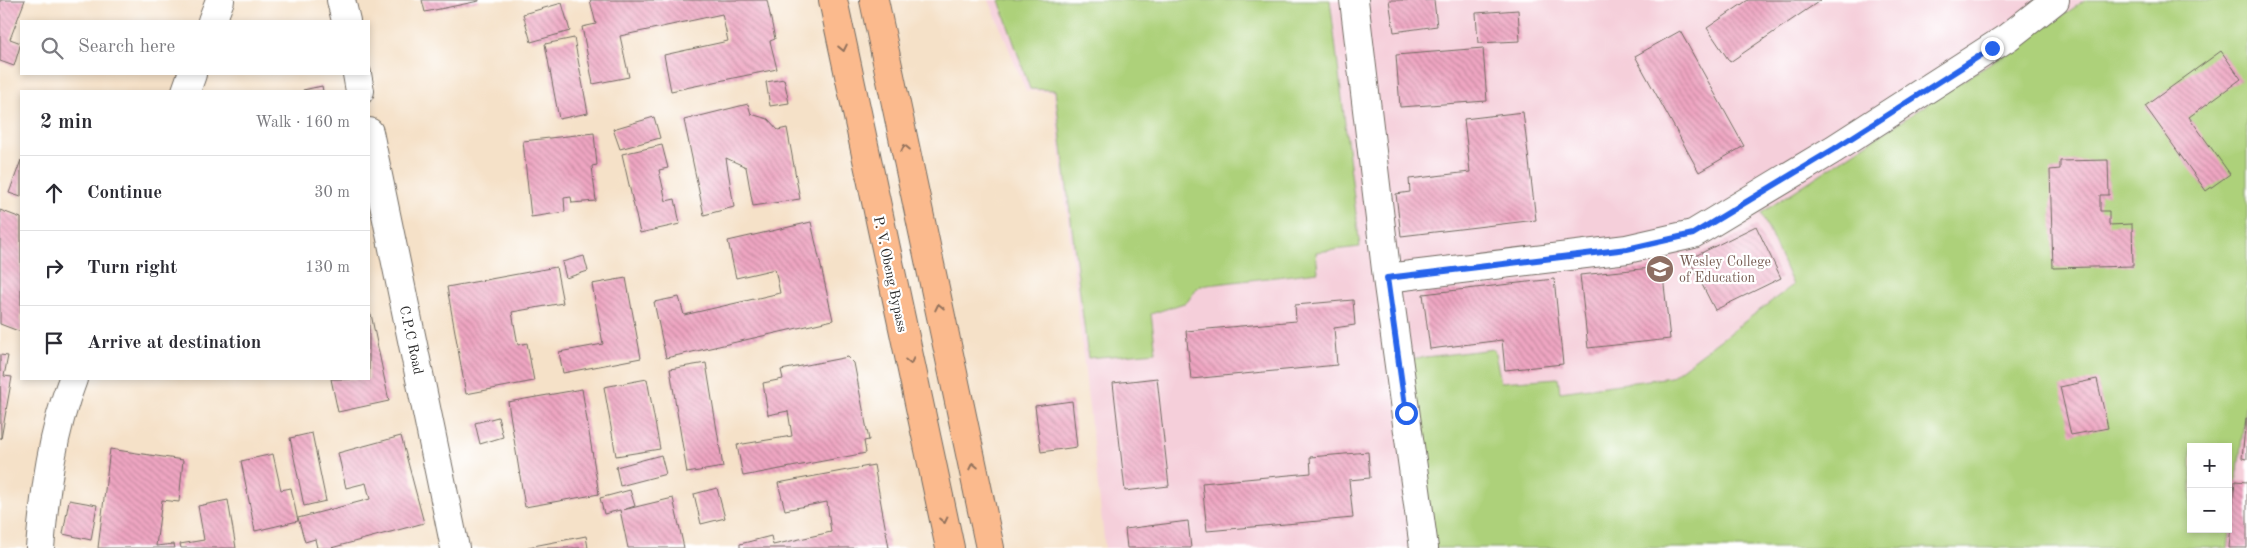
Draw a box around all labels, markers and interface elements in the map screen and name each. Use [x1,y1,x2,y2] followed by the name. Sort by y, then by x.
[20,20,370,75] search box
[38,34,66,62] icon: search
[1981,37,2004,60] route end
[78,38,175,57] text: Search here
[837,43,848,52] one-way arrow
[40,112,93,133] text: 2 min
[255,115,350,131] text: Walk · 160 m
[901,144,911,153] one-way arrow
[40,179,68,207] icon: ahead
[87,184,162,203] text: Continue
[314,185,350,201] text: 30 m
[871,215,909,334] street label: P. V. Obeng Bypass
[40,254,68,282] icon: right
[1645,254,1675,284] school or university icon: Wesley College of Education
[1679,255,1771,285] place label: Wesley College of Education
[87,259,177,278] text: Turn right
[305,260,350,276] text: 130 m
[934,303,945,312] one-way arrow
[397,305,425,376] street label: C.P.C Road
[40,329,68,357] icon: arrive
[87,334,261,353] text: Arrive at destination
[904,356,915,365] one-way arrow
[1395,402,1418,425] route start
[2187,443,2232,533] map controls
[2187,443,2232,488] button: +
[968,462,978,470] one-way arrow
[2187,488,2232,533] button: −
[938,515,949,524] one-way arrow

